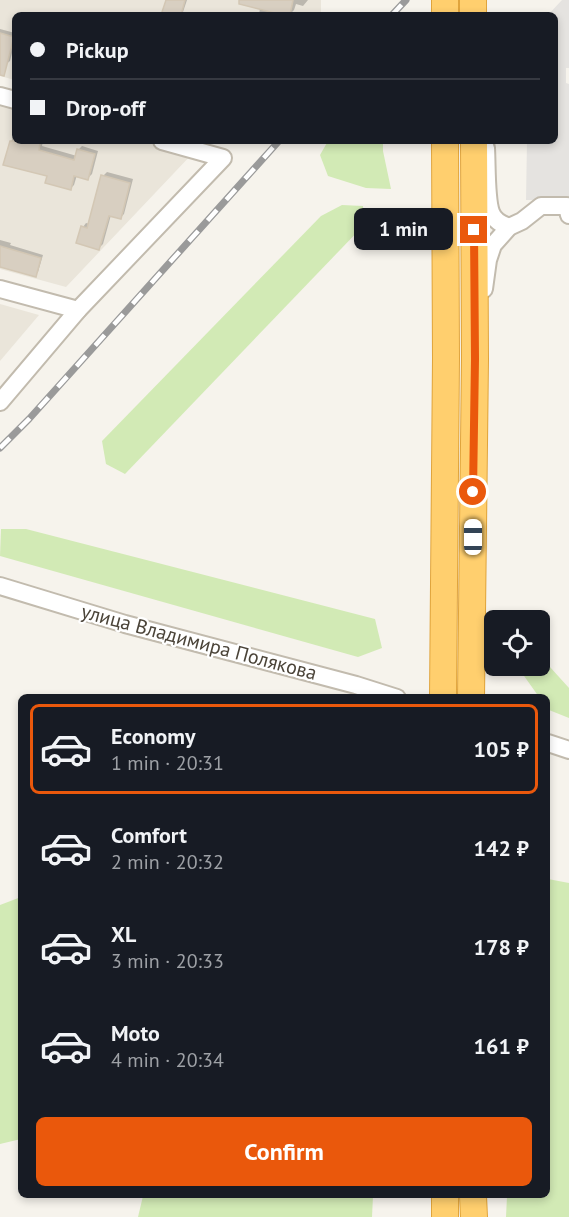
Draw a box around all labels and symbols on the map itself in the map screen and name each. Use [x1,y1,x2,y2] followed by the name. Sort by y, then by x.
[354,209,453,251] callout: 1 min
[460,216,487,243] route end
[459,478,486,505] route start
[464,519,482,555] car
[78,598,320,686] street label: улица Владимира Полякова

